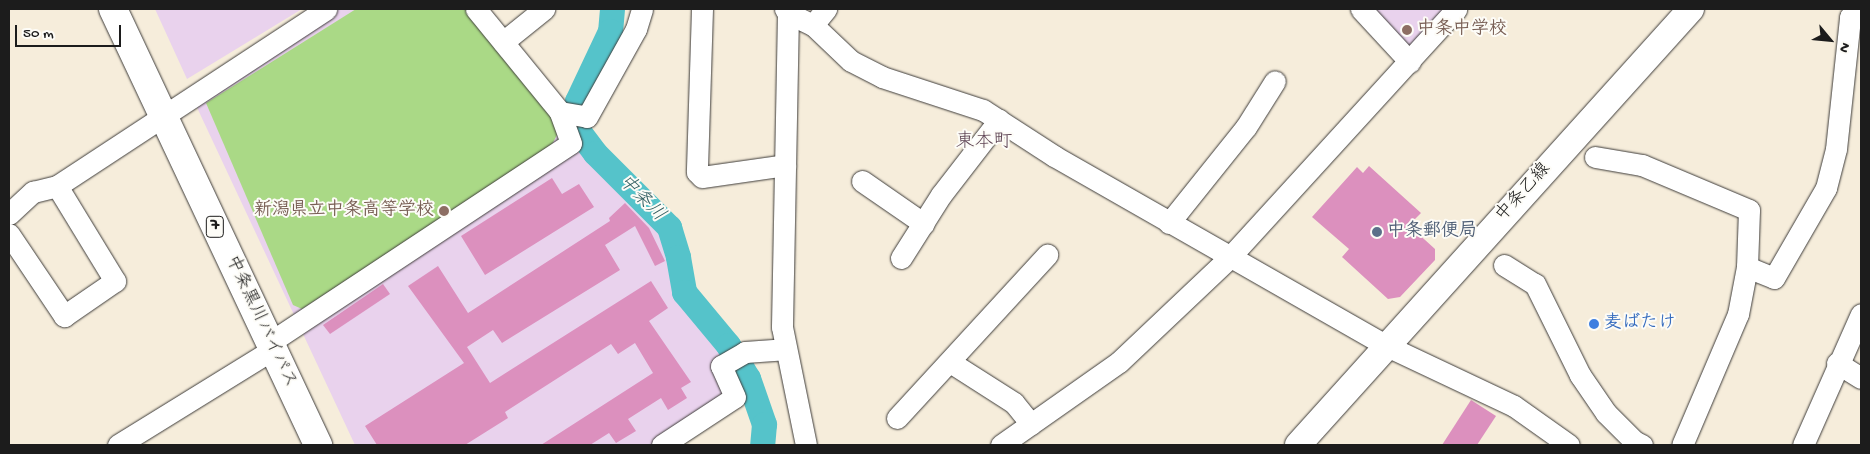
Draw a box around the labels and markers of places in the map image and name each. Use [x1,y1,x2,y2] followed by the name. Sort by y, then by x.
[1417,19,1507,41] place label: 中条中学校
[1401,24,1413,36] marker: 中条中学校
[254,200,434,222] place label: 新潟県立中条高等学校
[438,205,450,217] marker: 新潟県立中条高等学校
[1387,221,1477,243] place label: 中条郵便局
[1371,226,1383,238] marker: 中条郵便局
[1604,313,1676,335] place label: 麦ばたけ
[1588,318,1600,330] marker: 麦ばたけ

